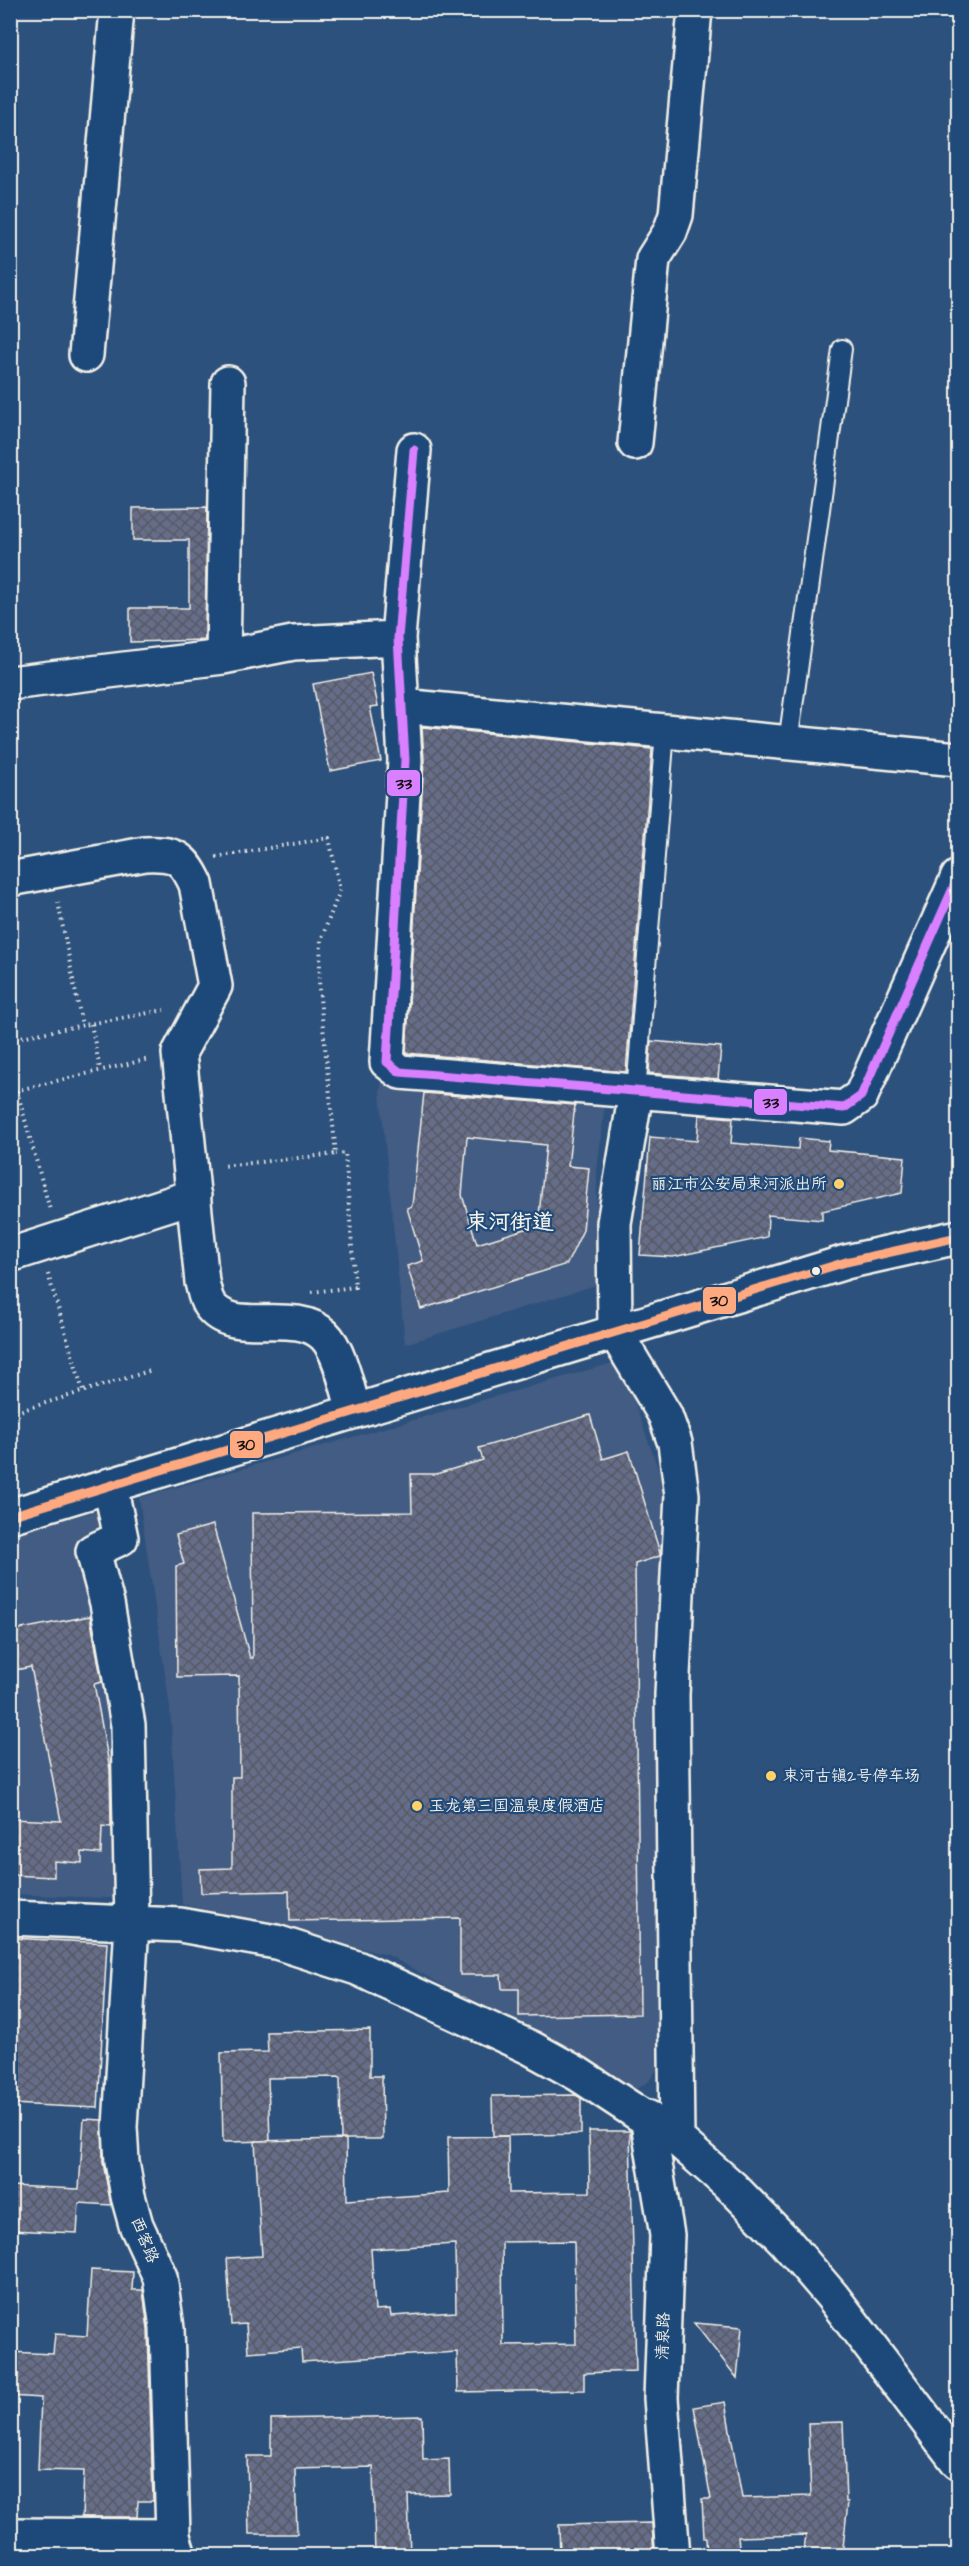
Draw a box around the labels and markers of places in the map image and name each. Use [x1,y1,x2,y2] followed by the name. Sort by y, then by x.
[651,1173,827,1195] place label: 丽江市公安局束河派出所
[832,1177,846,1191] marker: 丽江市公安局束河派出所
[810,1265,822,1277] unlabelled marker
[783,1765,920,1787] place label: 束河古镇2号停车场
[764,1769,778,1783] marker: 束河古镇2号停车场
[429,1795,605,1817] place label: 玉龙第三国温泉度假酒店
[410,1799,424,1813] marker: 玉龙第三国温泉度假酒店

